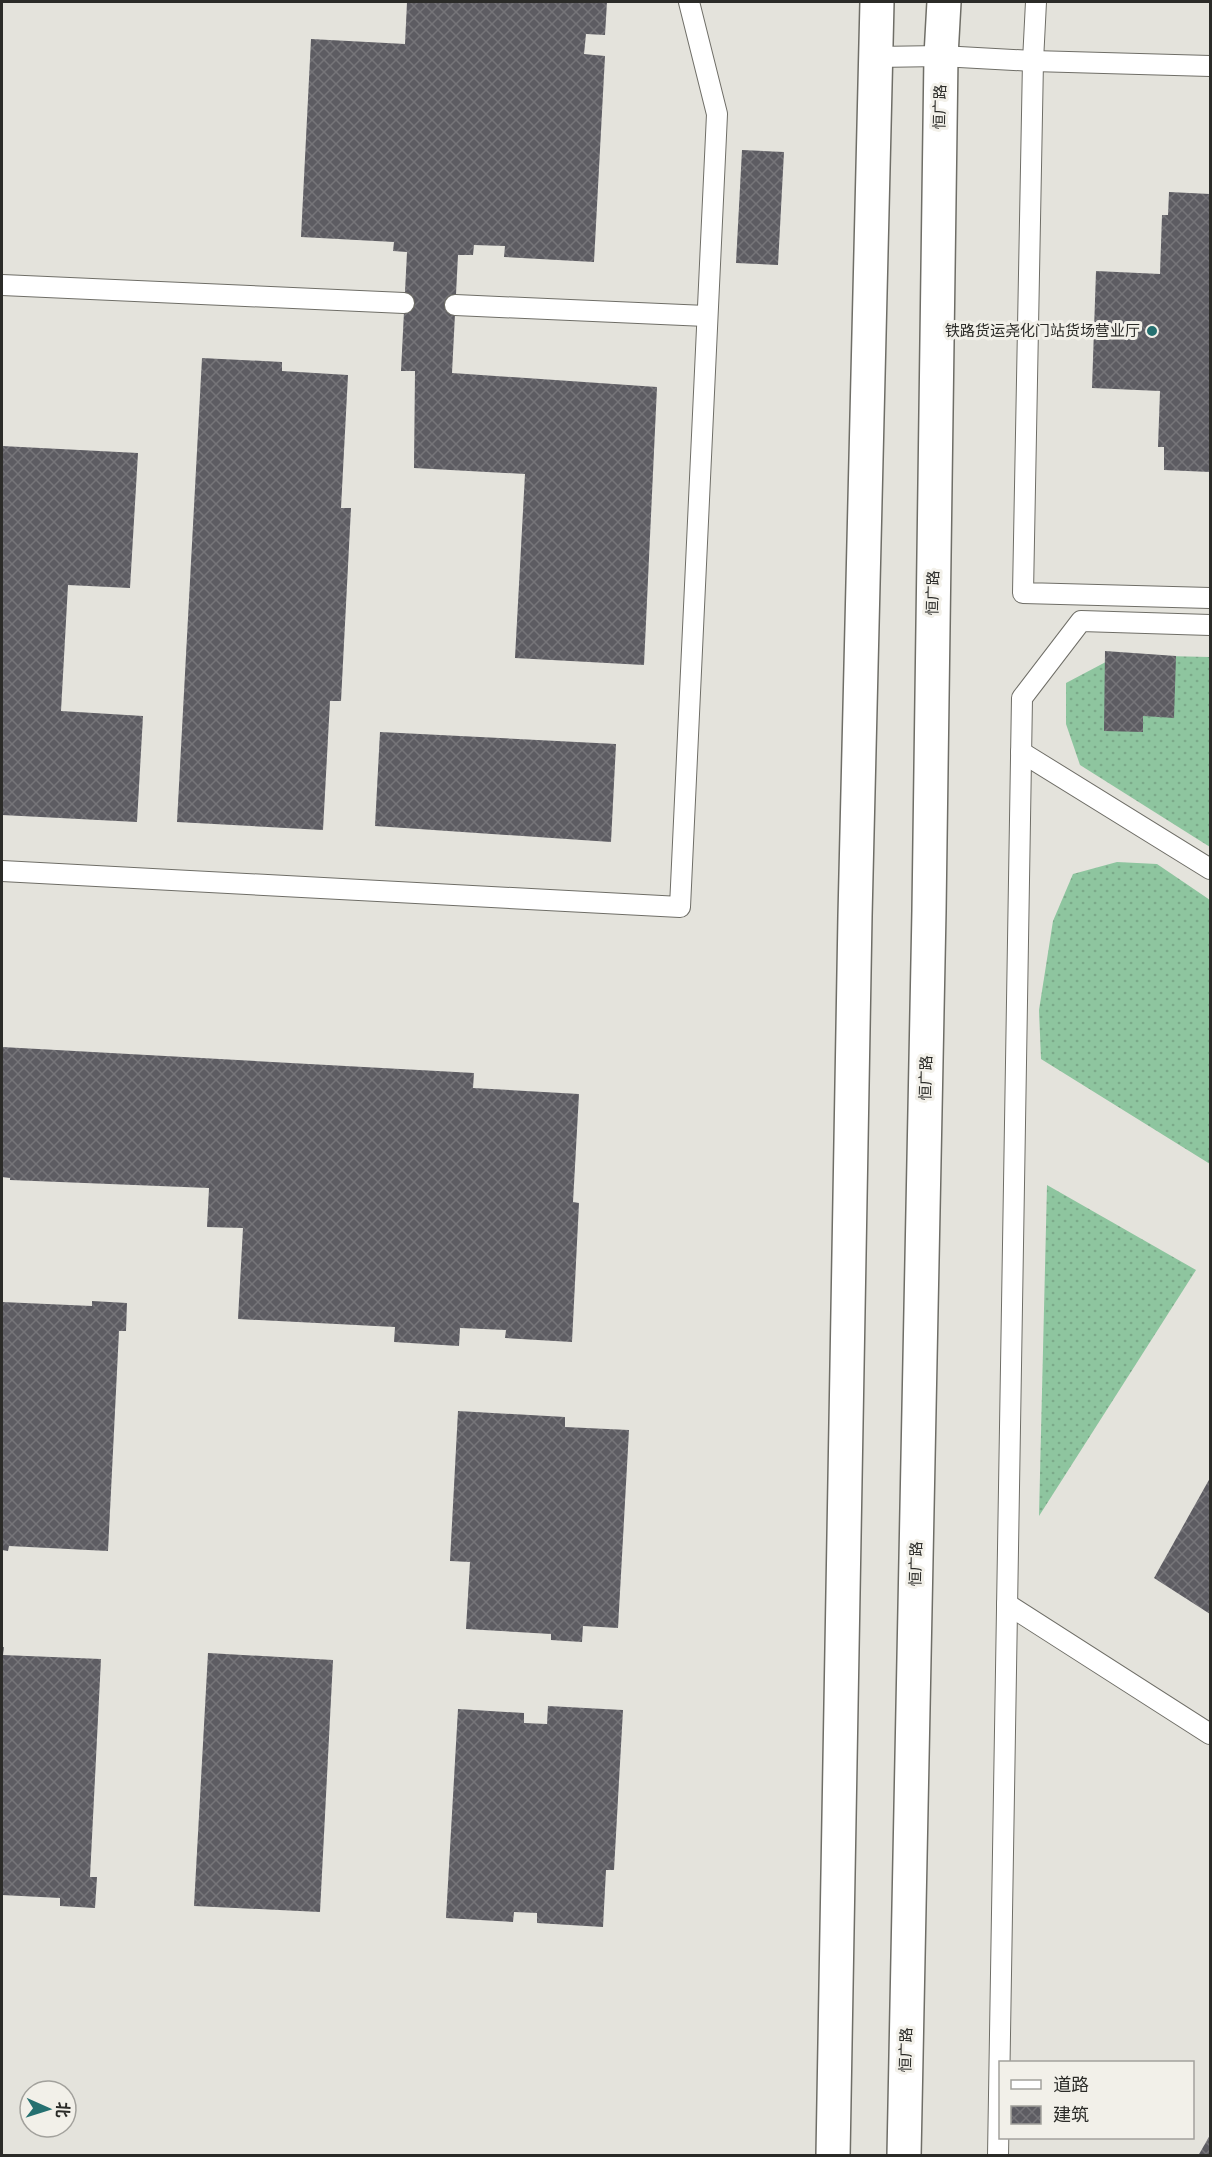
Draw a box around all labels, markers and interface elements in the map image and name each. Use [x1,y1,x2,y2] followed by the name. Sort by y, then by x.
[932,84,951,130] street label: 恒广路
[945,322,1140,342] place label: 铁路货运尧化门站货场营业厅
[1145,324,1159,338] marker: 铁路货运尧化门站货场营业厅
[925,570,944,616] street label: 恒广路
[918,1055,937,1101] street label: 恒广路
[908,1541,927,1587] street label: 恒广路
[898,2027,917,2073] street label: 恒广路
[999,2061,1194,2139] legend
[1053,2075,1089,2098] text: 道路
[18,2079,78,2139] north arrow
[51,2101,71,2118] text: 北
[1053,2105,1089,2128] text: 建筑

